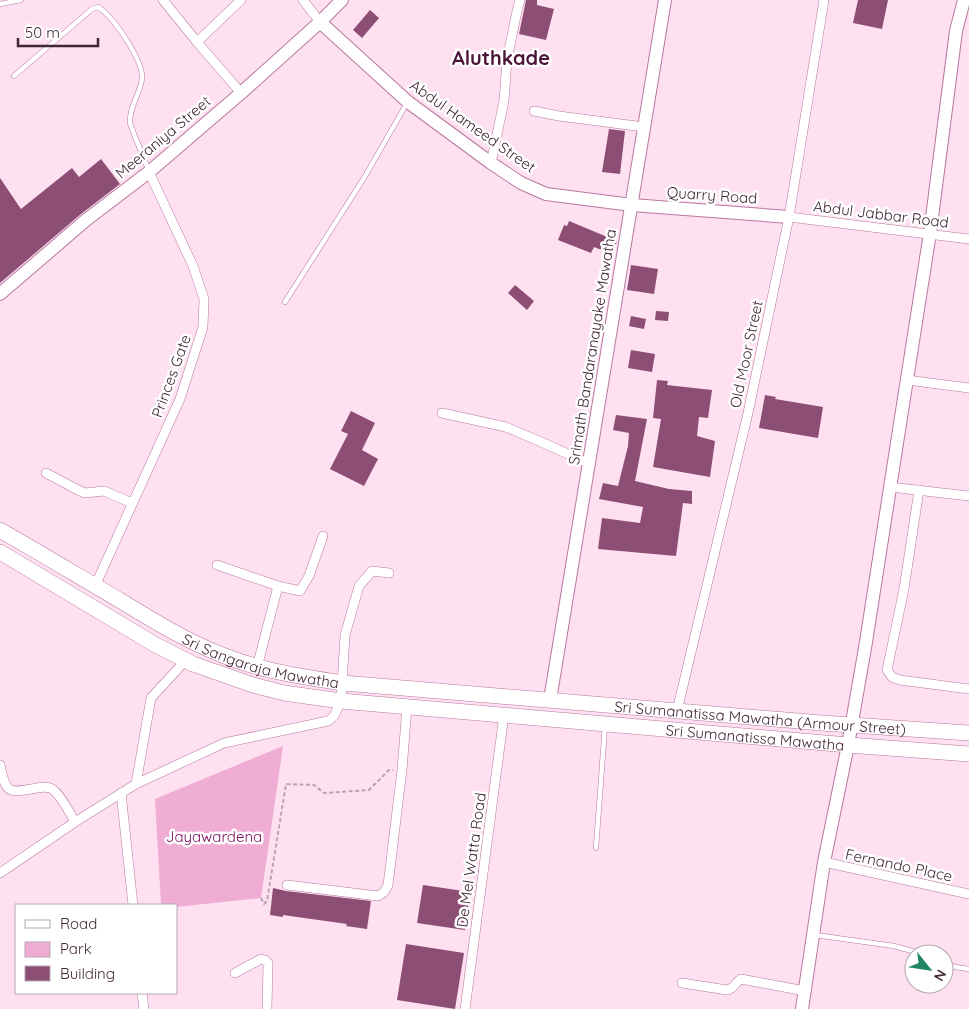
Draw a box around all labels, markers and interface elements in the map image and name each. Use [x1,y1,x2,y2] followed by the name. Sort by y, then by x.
[18,15,98,47] scale bar
[25,23,60,42] text: 50 m
[452,45,550,70] district label: Aluthkade
[407,76,539,176] street label: Abdul Hameed Street
[111,92,215,182] street label: Meeraniya Street
[666,182,758,208] street label: Quarry Road
[812,196,950,232] street label: Abdul Jabbar Road
[564,228,620,466] street label: Srimath Bandaranayake Mawatha
[725,299,767,409] street label: Old Moor Street
[147,332,195,420] street label: Princes Gate
[179,629,340,692] street label: Sri Sangaraja Mawatha
[613,695,905,739] street label: Sri Sumanatissa Mawatha (Armour Street)
[666,720,846,754] street label: Sri Sumanatissa Mawatha
[452,791,490,929] street label: De Mel Watta Road
[166,827,262,846] park label: Jayawardena
[844,844,954,886] street label: Fernando Place
[15,904,178,994] legend
[60,914,97,933] text: Road
[60,939,92,958] text: Park
[904,944,954,994] north arrow
[60,964,115,983] text: Building
[930,967,951,984] text: N

